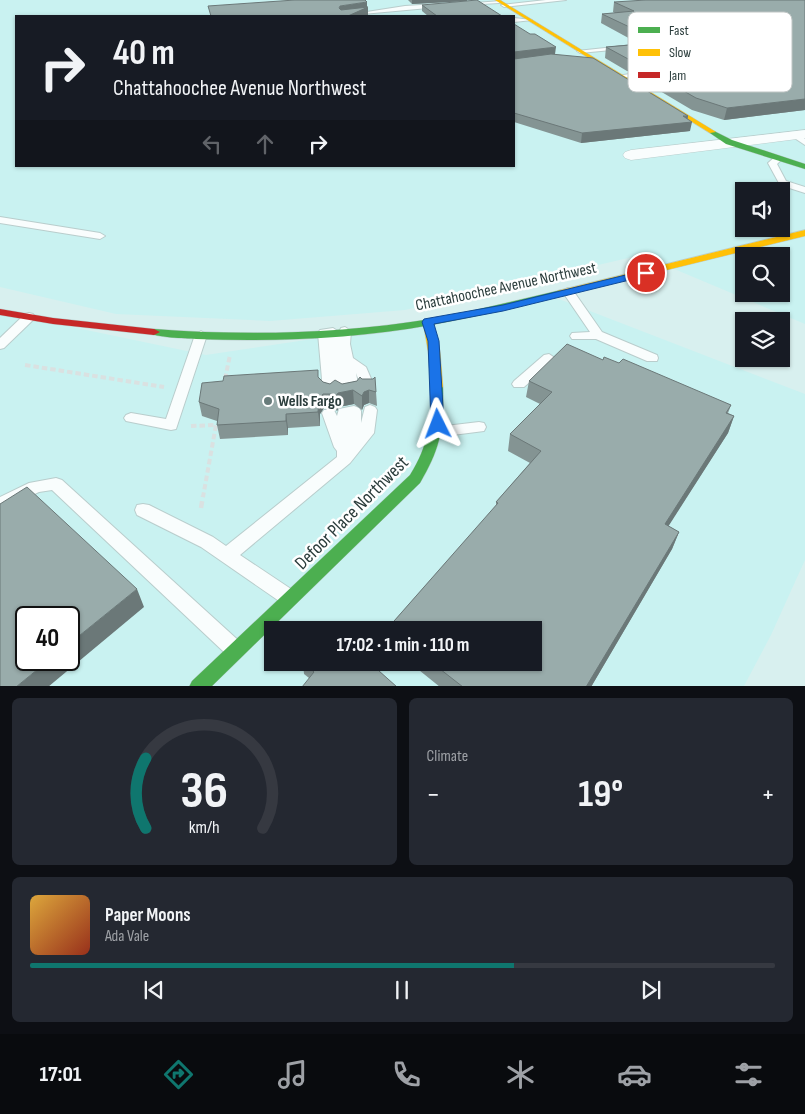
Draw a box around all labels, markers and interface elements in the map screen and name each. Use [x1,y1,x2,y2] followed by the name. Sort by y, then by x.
[628,12,792,92] legend
[669,22,689,39] text: Fast
[113,32,175,75] text: 40 m
[30,35,95,100] icon: right
[669,44,691,61] text: Slow
[668,67,686,84] text: Jam
[113,75,366,102] text: Chattahoochee Avenue Northwest
[198,130,226,158] icon: left
[251,130,279,158] icon: ahead
[304,130,332,158] icon: right
[735,182,790,367] map controls
[735,182,790,237] button: sound
[735,247,790,302] button: search
[625,252,667,294] pin
[414,259,598,315] street label: Chattahoochee Avenue Northwest
[632,259,660,287] icon: arrive
[735,312,790,367] button: layers
[278,392,342,411] place label: Wells Fargo
[262,395,274,407] marker: Wells Fargo
[411,397,463,449] position arrow
[290,451,414,575] street label: Defoor Place Northwest
[15,606,80,671] speed limit sign: 40
[337,634,469,657] text: 17:02 · 1 min · 110 m
[427,747,468,766] text: Climate
[180,760,228,823] text: 36
[578,772,623,817] text: 19°
[427,778,440,811] text: −
[761,778,775,811] text: +
[189,817,220,838] text: km/h
[105,904,191,927] text: Paper Moons
[105,927,149,946] text: Ada Vale
[140,976,168,1004] icon: previous
[388,976,416,1004] icon: pause
[637,976,665,1004] icon: next
[161,1057,196,1092] icon: directions
[275,1057,310,1092] icon: music
[389,1057,424,1092] icon: phone
[503,1057,538,1092] icon: climate
[617,1057,652,1092] icon: car
[731,1057,766,1092] icon: filters
[40,1061,82,1088] text: 17:01

